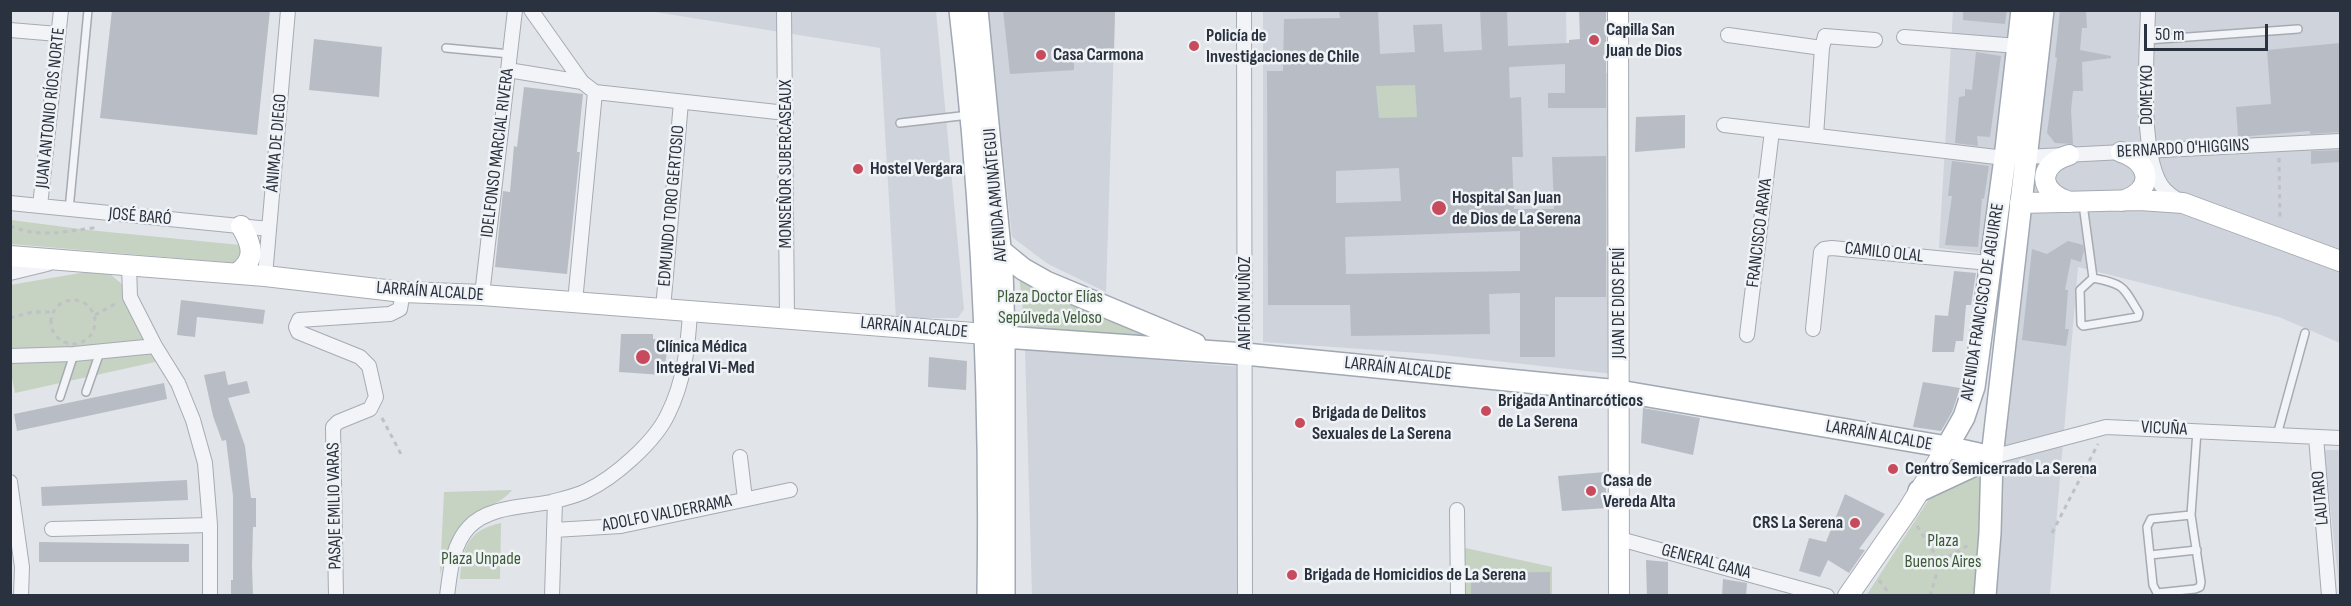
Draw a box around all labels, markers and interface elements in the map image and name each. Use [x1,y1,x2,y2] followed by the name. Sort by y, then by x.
[2147,12,2272,50] scale bar
[1606,19,1682,62] place label: Capilla San Juan de Dios
[2155,24,2185,45] text: 50 m
[1206,25,1359,68] place label: Policía de Investigaciones de Chile
[32,26,70,190] street label: JUAN ANTONIO RÍOS NORTE
[1587,33,1601,47] marker: Capilla San Juan de Dios
[1187,39,1201,53] marker: Policía de Investigaciones de Chile
[1053,44,1144,66] place label: Casa Carmona
[1034,48,1048,62] marker: Casa Carmona
[2136,65,2158,125] street label: DOMEYKO
[477,67,519,239] street label: IDELFONSO MARCIAL RIVERA
[775,80,797,248] street label: MONSEÑOR SUBERCASEAUX
[262,93,292,193] street label: ÁNIMA DE DIEGO
[654,124,690,288] street label: EDMUNDO TORO GERTOSIO
[979,127,1013,263] street label: AVENIDA AMUNÁTEGUI
[2116,135,2250,163] street label: BERNARDO O'HIGGINS
[870,158,963,180] place label: Hostel Vergara
[851,162,865,176] marker: Hostel Vergara
[1743,177,1777,289] street label: FRANCISCO ARAYA
[1452,187,1581,230] place label: Hospital San Juan de Dios de La Serena
[1430,199,1448,217] marker: Hospital San Juan de Dios de La Serena
[1957,202,2009,402] street label: AVENIDA FRANCISCO DE AGUIRRE
[108,203,172,231] street label: JOSÉ BARÓ
[1844,238,1924,268] street label: CAMILO OLAL
[1608,247,1630,359] street label: JUAN DE DIOS PENÍ
[1234,256,1256,350] street label: ANFIÓN MUÑOZ
[375,277,485,307] street label: LARRAÍN ALCALDE
[997,286,1103,328] park label: Plaza Doctor Elías Sepúlveda Veloso
[859,313,969,343] street label: LARRAÍN ALCALDE
[656,336,755,378] place label: Clínica Médica Integral Vi-Med
[634,348,652,366] marker: Clínica Médica Integral Vi-Med
[1343,353,1453,385] street label: LARRAÍN ALCALDE
[1498,390,1643,432] place label: Brigada Antinarcóticos de La Serena
[1312,402,1451,444] place label: Brigada de Delitos Sexuales de La Serena
[1479,404,1493,418] marker: Brigada Antinarcóticos de La Serena
[1293,416,1307,430] marker: Brigada de Delitos Sexuales de La Serena
[1824,416,1934,456] street label: LARRAÍN ALCALDE
[2140,417,2188,441] street label: VICUÑA
[323,442,347,570] street label: PASAJE EMILIO VARAS
[1905,458,2097,480] place label: Centro Semicerrado La Serena
[1886,462,1900,476] marker: Centro Semicerrado La Serena
[1603,470,1676,512] place label: Casa de Vereda Alta
[2308,470,2334,526] street label: LAUTARO
[1584,484,1598,498] marker: Casa de Vereda Alta
[600,491,734,537] street label: ADOLFO VALDERRAMA
[1752,512,1843,534] place label: CRS La Serena
[1848,516,1862,530] marker: CRS La Serena
[1905,530,1981,572] park label: Plaza Buenos Aires
[1659,540,1753,584] street label: GENERAL GANA
[441,548,521,570] park label: Plaza Unpade
[1304,564,1526,586] place label: Brigada de Homicidios de La Serena
[1285,568,1299,582] marker: Brigada de Homicidios de La Serena

